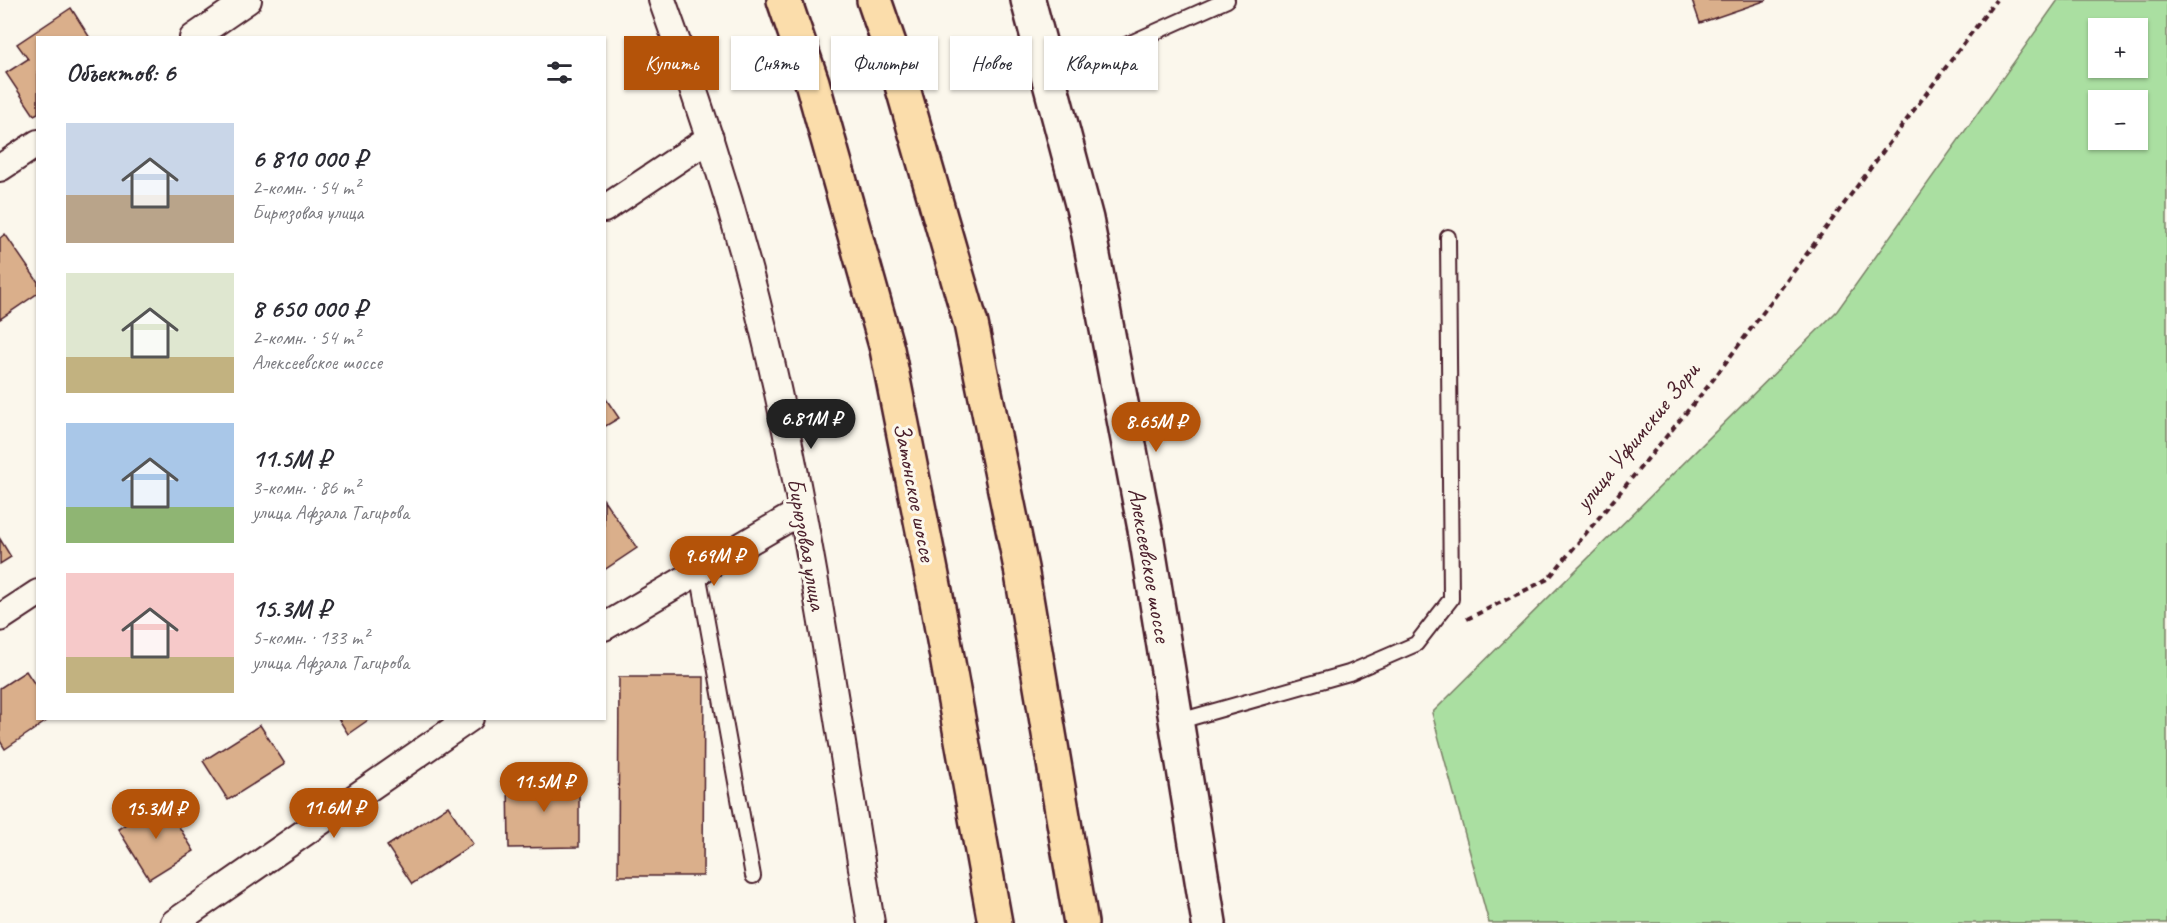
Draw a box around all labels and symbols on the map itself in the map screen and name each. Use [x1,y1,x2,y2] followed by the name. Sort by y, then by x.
[1567,355,1707,518] street label: улица Уфимские Зори
[756,399,866,450] pin: 6.81M ₽
[1101,402,1211,453] pin: 8.65M ₽
[887,420,944,566] street label: Затонское шоссе
[781,476,834,614] street label: Бирюзовая улица
[1122,486,1179,647] street label: Алексеевское шоссе
[659,536,769,587] pin: 9.69M ₽
[489,762,599,813] pin: 11.5M ₽
[279,788,389,839] pin: 11.6M ₽
[101,789,211,840] pin: 15.3M ₽

